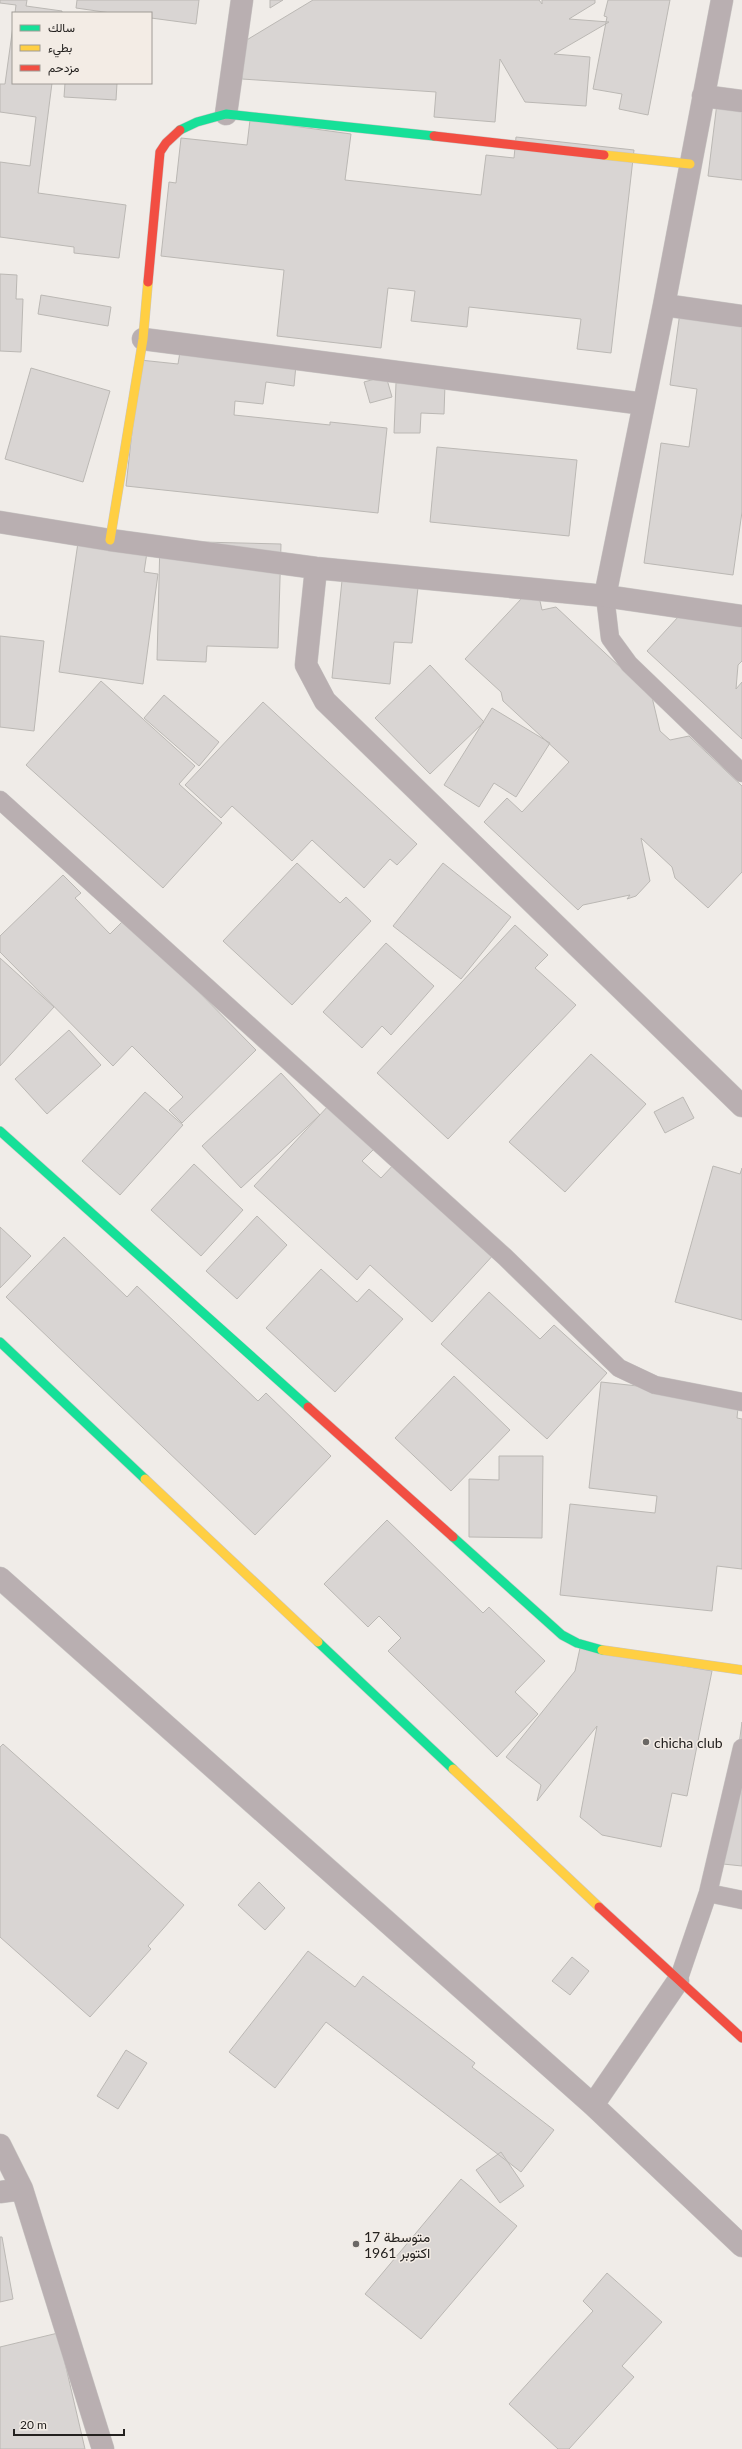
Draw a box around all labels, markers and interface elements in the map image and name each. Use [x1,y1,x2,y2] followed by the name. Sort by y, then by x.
[12,12,152,84] legend
[48,20,75,35] text: سالك
[48,40,72,58] text: بطيء
[48,60,79,76] text: مزدحم
[654,1734,723,1751] place label: chicha club
[641,1737,651,1747] marker: chicha club
[364,2228,430,2262] place label: متوسطة 17 اكتوبر 1961
[351,2239,361,2249] marker: متوسطة 17 اكتوبر 1961
[14,2411,124,2437] scale bar
[20,2417,47,2432] text: 20 m

